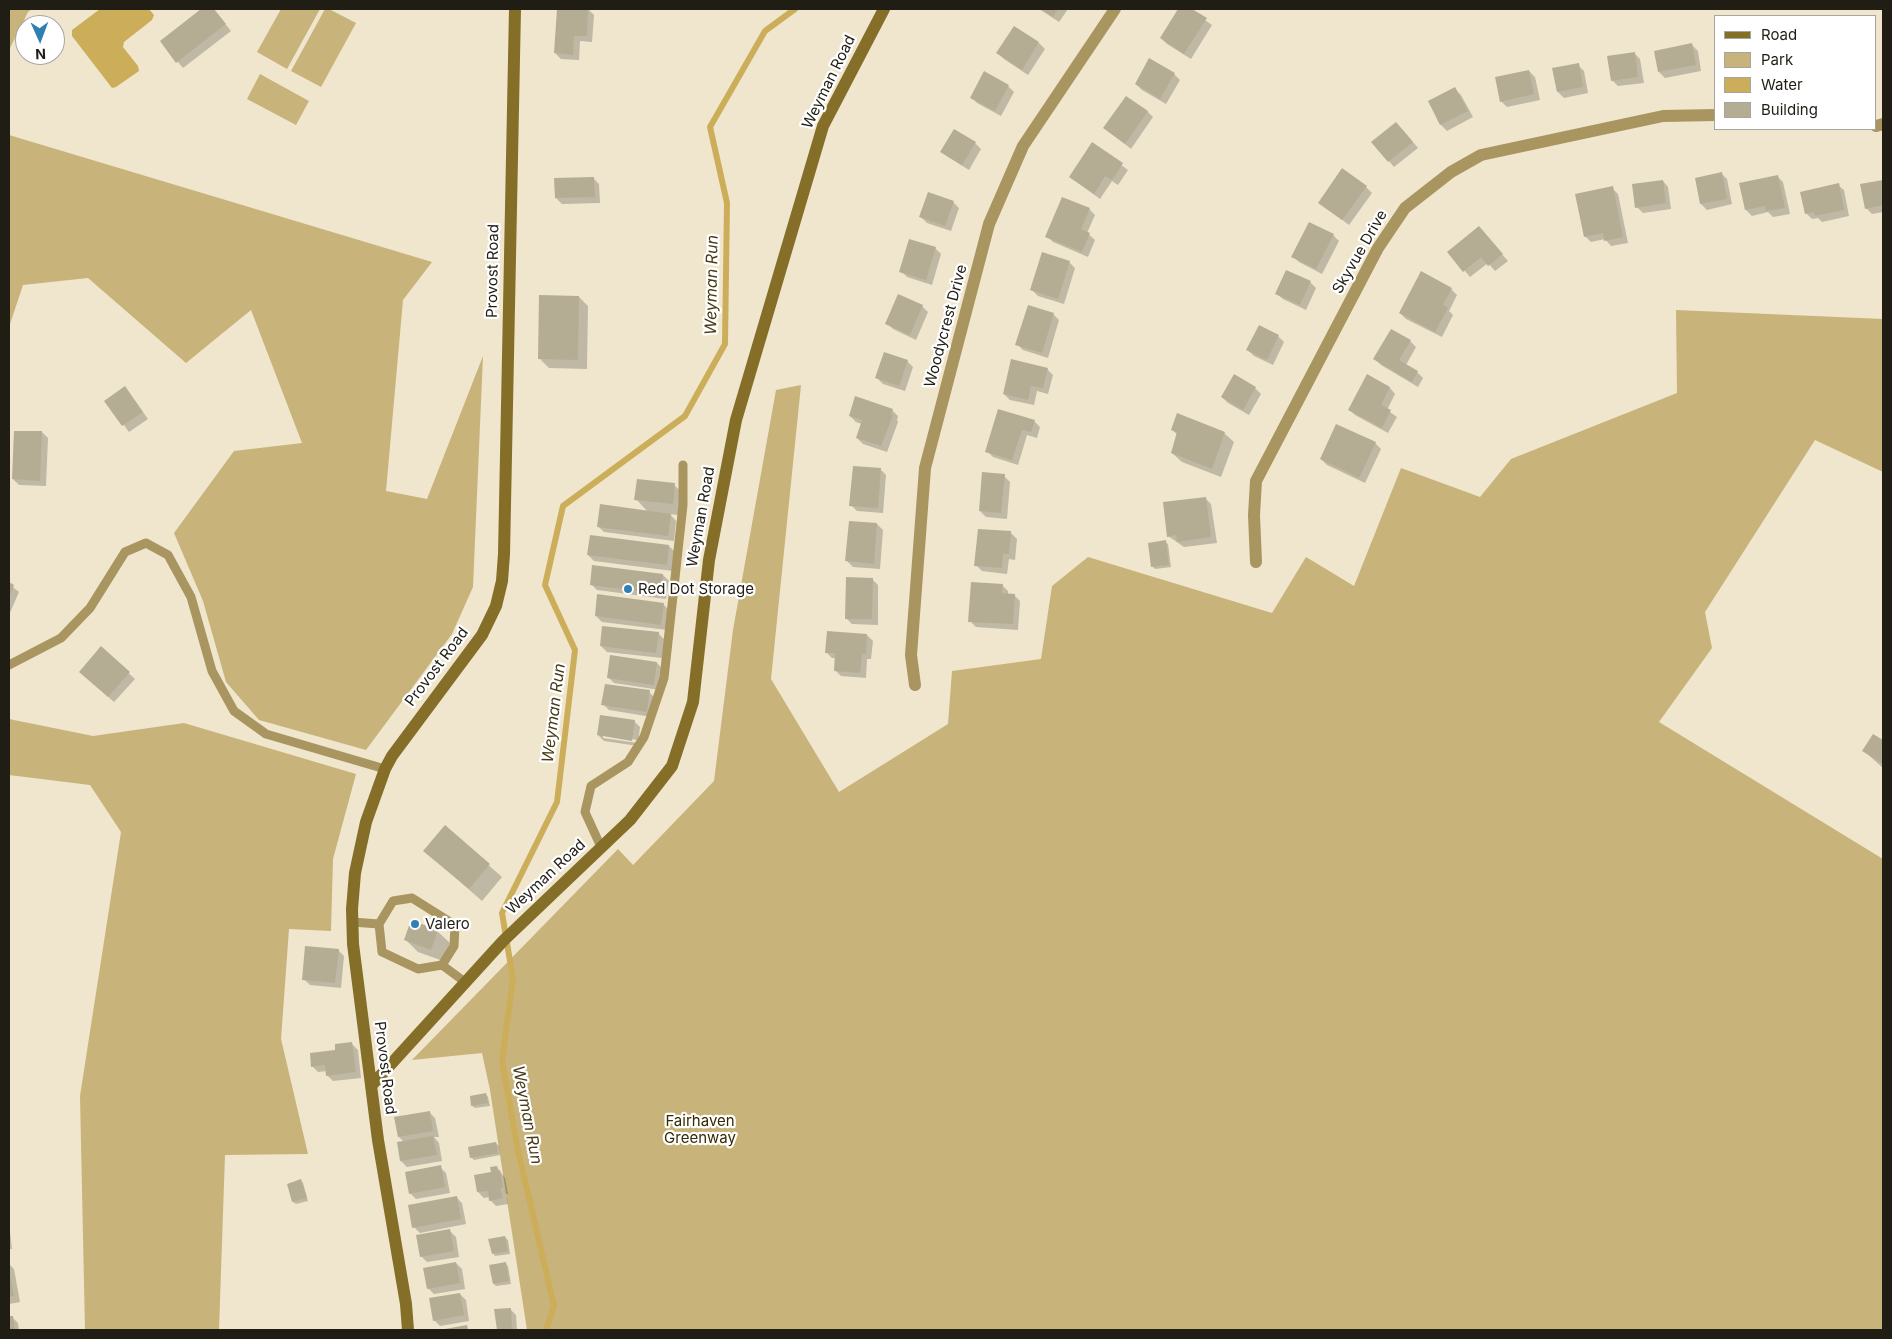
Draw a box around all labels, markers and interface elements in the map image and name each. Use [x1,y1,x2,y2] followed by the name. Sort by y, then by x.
[15,15,65,65] north arrow
[1714,15,1877,130] legend
[1761,25,1797,44] text: Road
[799,32,859,132] street label: Weyman Road
[35,46,46,63] text: N
[1761,50,1793,69] text: Park
[1761,75,1803,94] text: Water
[1761,100,1818,119] text: Building
[1329,207,1391,297] street label: Skyvue Drive
[483,224,503,318] street label: Provost Road
[702,235,722,335] water label: Weyman Run
[921,263,971,389] street label: Woodycrest Drive
[683,465,719,569] street label: Weyman Road
[638,580,754,598] place label: Red Dot Storage
[622,583,634,595] marker: Red Dot Storage
[402,624,472,710] street label: Provost Road
[538,662,570,764] water label: Weyman Run
[503,836,589,918] street label: Weyman Road
[425,915,470,933] place label: Valero
[409,918,421,930] marker: Valero
[370,1020,400,1116] street label: Provost Road
[508,1064,546,1166] water label: Weyman Run
[664,1112,736,1147] park label: Fairhaven Greenway

